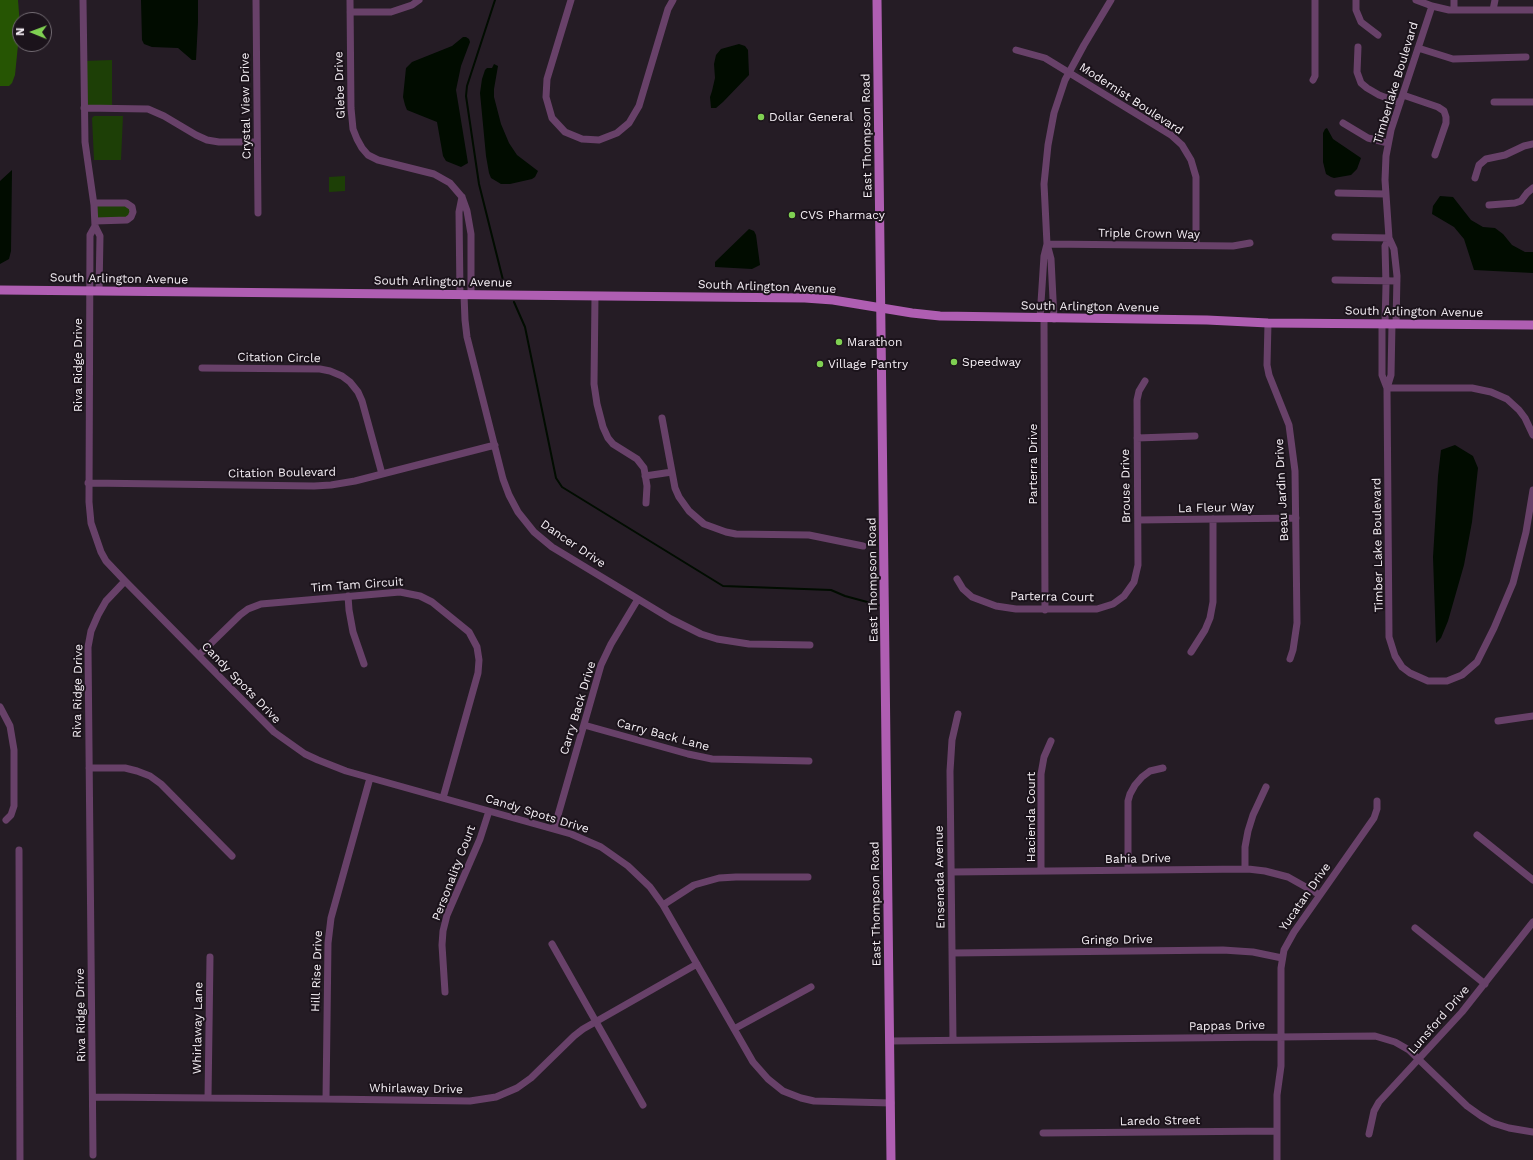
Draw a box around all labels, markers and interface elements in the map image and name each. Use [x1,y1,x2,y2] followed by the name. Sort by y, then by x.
[12,12,52,52] north arrow
[1371,20,1421,146] street label: Timberlake Boulevard
[14,28,27,36] text: N
[332,51,348,119] street label: Glebe Drive
[238,52,254,160] street label: Crystal View Drive
[1076,60,1186,138] street label: Modernist Boulevard
[859,73,875,199] street label: East Thompson Road
[769,110,853,124] place label: Dollar General
[756,112,766,122] marker: Dollar General
[800,208,885,222] place label: CVS Pharmacy
[787,210,797,220] marker: CVS Pharmacy
[1098,226,1200,242] street label: Triple Crown Way
[50,271,188,287] street label: South Arlington Avenue
[374,274,512,290] street label: South Arlington Avenue
[698,277,836,297] street label: South Arlington Avenue
[1021,299,1159,315] street label: South Arlington Avenue
[1345,304,1483,320] street label: South Arlington Avenue
[71,318,85,412] street label: Riva Ridge Drive
[847,335,902,349] place label: Marathon
[834,337,844,347] marker: Marathon
[237,350,321,366] street label: Citation Circle
[962,355,1021,369] place label: Speedway
[828,357,908,371] place label: Village Pantry
[949,357,959,367] marker: Speedway
[815,359,825,369] marker: Village Pantry
[1026,424,1040,504] street label: Parterra Drive
[1272,438,1292,542] street label: Beau Jardin Drive
[1118,449,1134,523] street label: Brouse Drive
[228,465,336,481] street label: Citation Boulevard
[1370,478,1386,612] street label: Timber Lake Boulevard
[1178,500,1254,516] street label: La Fleur Way
[538,517,608,571] street label: Dancer Drive
[865,517,881,643] street label: East Thompson Road
[310,575,404,595] street label: Tim Tam Circuit
[1010,589,1094,605] street label: Parterra Court
[198,639,284,727] street label: Candy Spots Drive
[70,644,86,738] street label: Riva Ridge Drive
[557,659,599,757] street label: Carry Back Drive
[615,716,711,754] street label: Carry Back Lane
[1024,772,1038,862] street label: Hacienda Court
[483,791,591,837] street label: Candy Spots Drive
[429,823,479,923] street label: Personality Court
[932,825,948,929] street label: Ensenada Avenue
[868,841,884,967] street label: East Thompson Road
[1105,851,1171,867] street label: Bahia Drive
[1276,860,1334,934] street label: Yucatan Drive
[308,930,326,1012] street label: Hill Rise Drive
[1081,932,1153,948] street label: Gringo Drive
[73,968,89,1062] street label: Riva Ridge Drive
[190,982,206,1074] street label: Whirlaway Lane
[1405,983,1473,1057] street label: Lunsford Drive
[1189,1018,1265,1034] street label: Pappas Drive
[369,1081,463,1097] street label: Whirlaway Drive
[1120,1113,1200,1129] street label: Laredo Street

